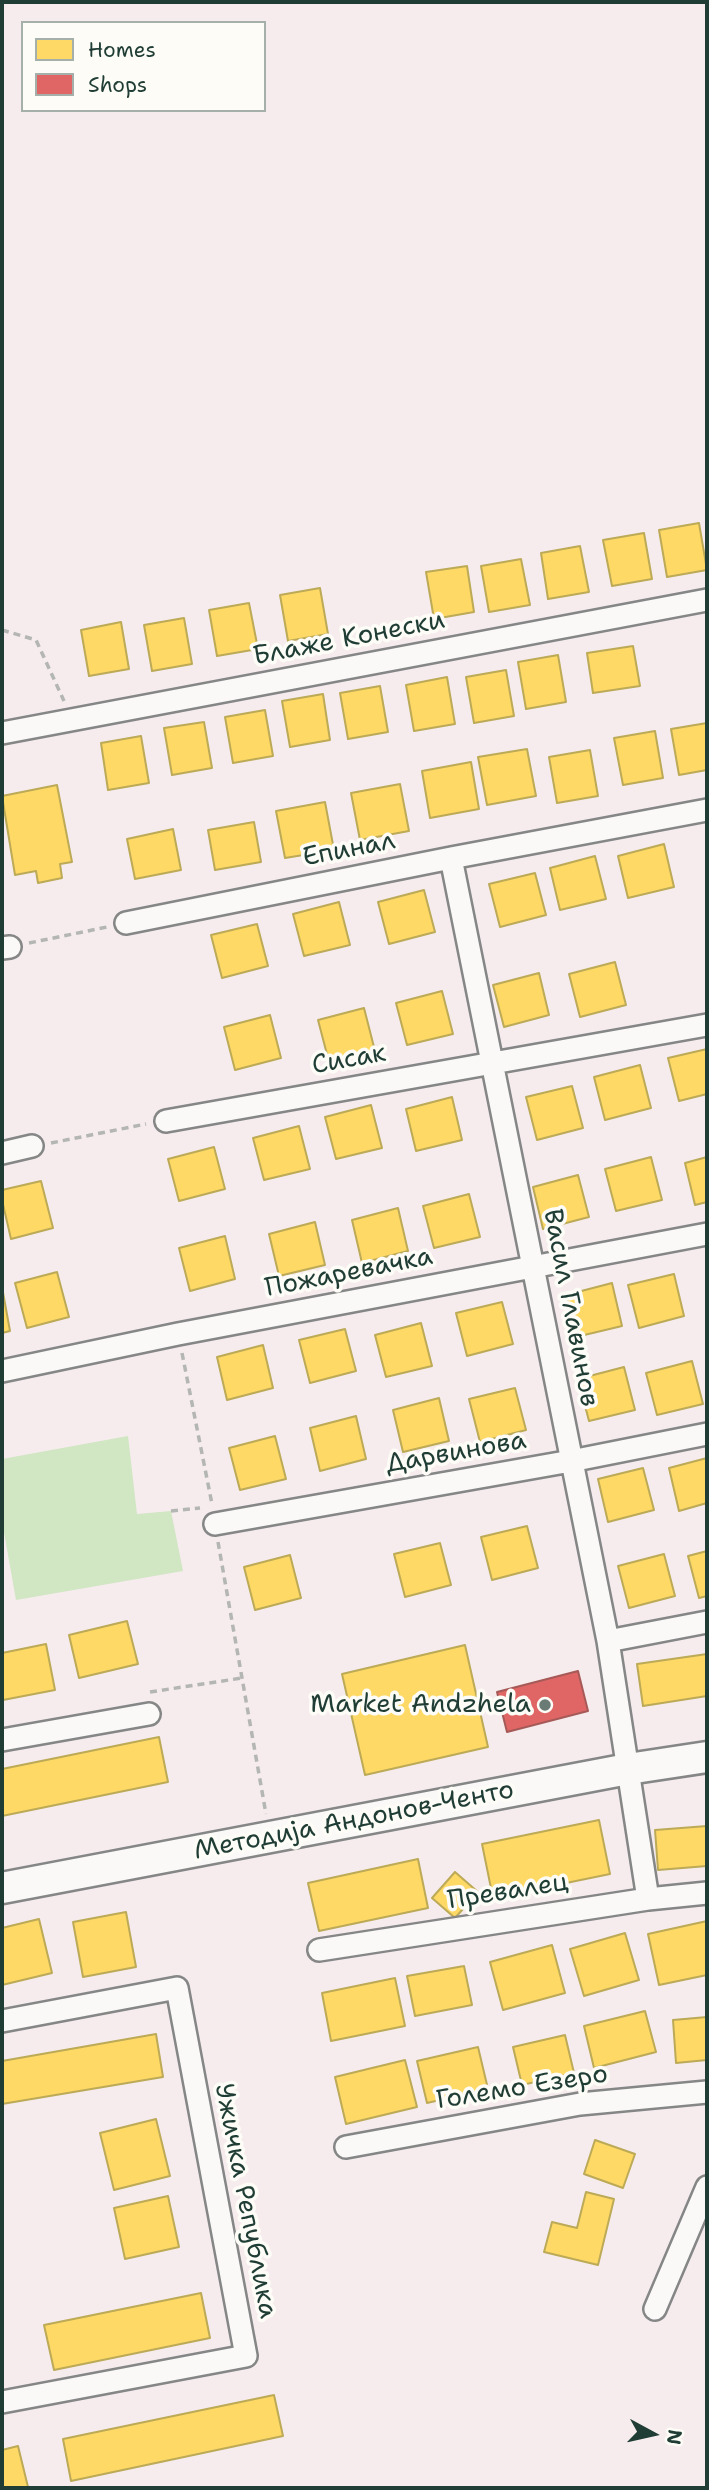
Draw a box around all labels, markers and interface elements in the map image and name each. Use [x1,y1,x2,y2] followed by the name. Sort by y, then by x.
[21,21,266,112] legend
[88,36,156,64] text: Homes
[88,71,147,99] text: Shops
[250,605,448,673] street label: Блаже Конески
[300,826,398,874] street label: Епинал
[310,1038,388,1082] street label: Сисак
[536,1207,604,1409] street label: Васил Главинов
[263,1241,435,1305] street label: Пожаревачка
[383,1425,529,1481] street label: Дарвинова
[310,1689,531,1721] place label: Market Andzhela
[537,1697,553,1713] marker: Market Andzhela
[191,1775,517,1867] street label: Методија Андонов-Ченто
[445,1867,571,1917] street label: Превалец
[434,2059,610,2117] street label: Големо Езеро
[207,2081,283,2321] street label: Ужичка Република
[618,2399,688,2469] north arrow
[661,2428,688,2446] text: N

